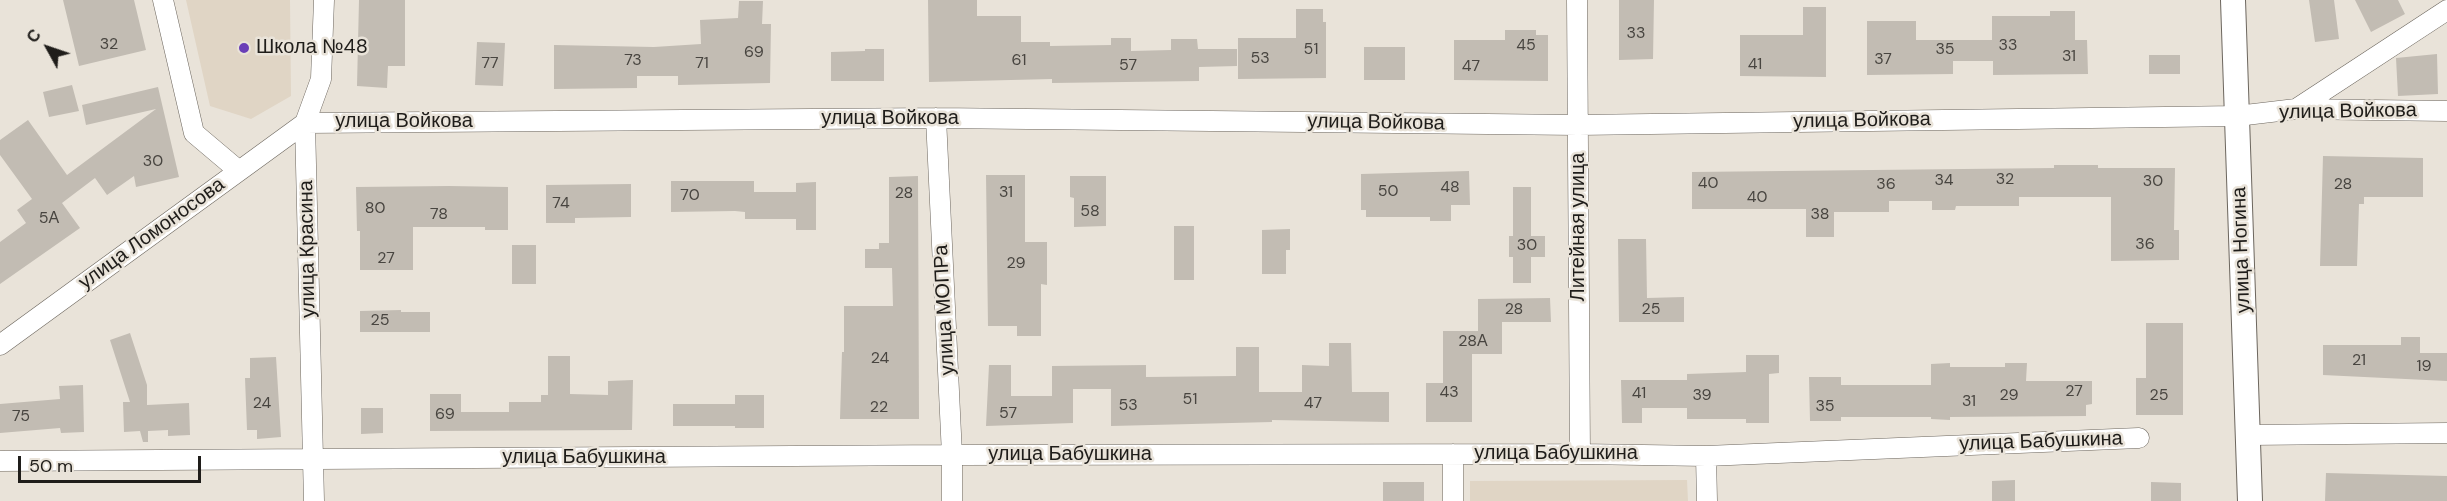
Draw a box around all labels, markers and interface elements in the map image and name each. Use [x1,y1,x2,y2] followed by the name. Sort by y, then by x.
[18,18,78,78] north arrow
[1627,24,1645,44] house number: 33
[22,25,46,47] text: С
[100,35,118,55] house number: 32
[256,36,368,60] place label: Школа №48
[1516,36,1536,56] house number: 45
[1999,36,2017,56] house number: 33
[1304,40,1318,60] house number: 51
[1935,40,1955,60] house number: 35
[237,41,251,55] marker: Школа №48
[744,43,764,63] house number: 69
[2062,47,2076,67] house number: 31
[1250,49,1270,69] house number: 53
[1874,50,1892,70] house number: 37
[624,51,642,71] house number: 73
[1011,51,1027,71] house number: 61
[481,54,499,74] house number: 77
[695,54,709,74] house number: 71
[1748,55,1762,75] house number: 41
[1119,56,1137,76] house number: 57
[1462,57,1480,77] house number: 47
[2279,99,2417,125] street label: улица Войкова
[821,107,959,131] street label: улица Войкова
[1793,108,1931,134] street label: улица Войкова
[335,110,473,134] street label: улица Войкова
[1307,110,1445,136] street label: улица Войкова
[143,152,163,172] house number: 30
[1567,153,1591,301] street label: Литейная улица
[1996,170,2014,190] house number: 32
[1934,171,1954,191] house number: 34
[2143,172,2163,192] house number: 30
[74,173,230,295] street label: улица Ломоносова
[1698,174,1718,194] house number: 40
[1876,175,1896,195] house number: 36
[2334,175,2352,195] house number: 28
[1440,178,1460,198] house number: 48
[295,180,321,318] street label: улица Красина
[1378,182,1398,202] house number: 50
[999,183,1013,203] house number: 31
[895,184,913,204] house number: 28
[680,186,700,206] house number: 70
[2228,186,2256,314] street label: улица Ногина
[1747,188,1767,208] house number: 40
[552,194,570,214] house number: 74
[365,199,385,219] house number: 80
[1080,202,1100,222] house number: 58
[430,205,448,225] house number: 78
[1810,205,1830,225] house number: 38
[39,209,59,229] house number: 5А
[2135,235,2155,255] house number: 36
[1517,236,1537,256] house number: 30
[930,244,960,376] street label: улица МОПРа
[377,249,395,269] house number: 27
[1006,254,1026,274] house number: 29
[1505,300,1523,320] house number: 28
[1642,300,1660,320] house number: 25
[371,311,389,331] house number: 25
[1458,332,1488,352] house number: 28А
[871,349,889,369] house number: 24
[2352,351,2366,371] house number: 21
[2416,357,2432,377] house number: 19
[2065,382,2083,402] house number: 27
[1439,383,1459,403] house number: 43
[1632,384,1646,404] house number: 41
[1692,386,1712,406] house number: 39
[1999,386,2019,406] house number: 29
[2150,386,2168,406] house number: 25
[1183,390,1197,410] house number: 51
[1962,392,1976,412] house number: 31
[253,394,271,414] house number: 24
[1304,394,1322,414] house number: 47
[1118,396,1138,416] house number: 53
[1815,397,1835,417] house number: 35
[870,398,888,418] house number: 22
[999,404,1017,424] house number: 57
[435,405,455,425] house number: 69
[12,407,30,427] house number: 75
[1959,427,2123,457] street label: улица Бабушкина
[1474,442,1638,466] street label: улица Бабушкина
[988,443,1152,467] street label: улица Бабушкина
[21,444,204,482] scale bar
[502,446,666,470] street label: улица Бабушкина
[29,454,73,478] text: 50 m

